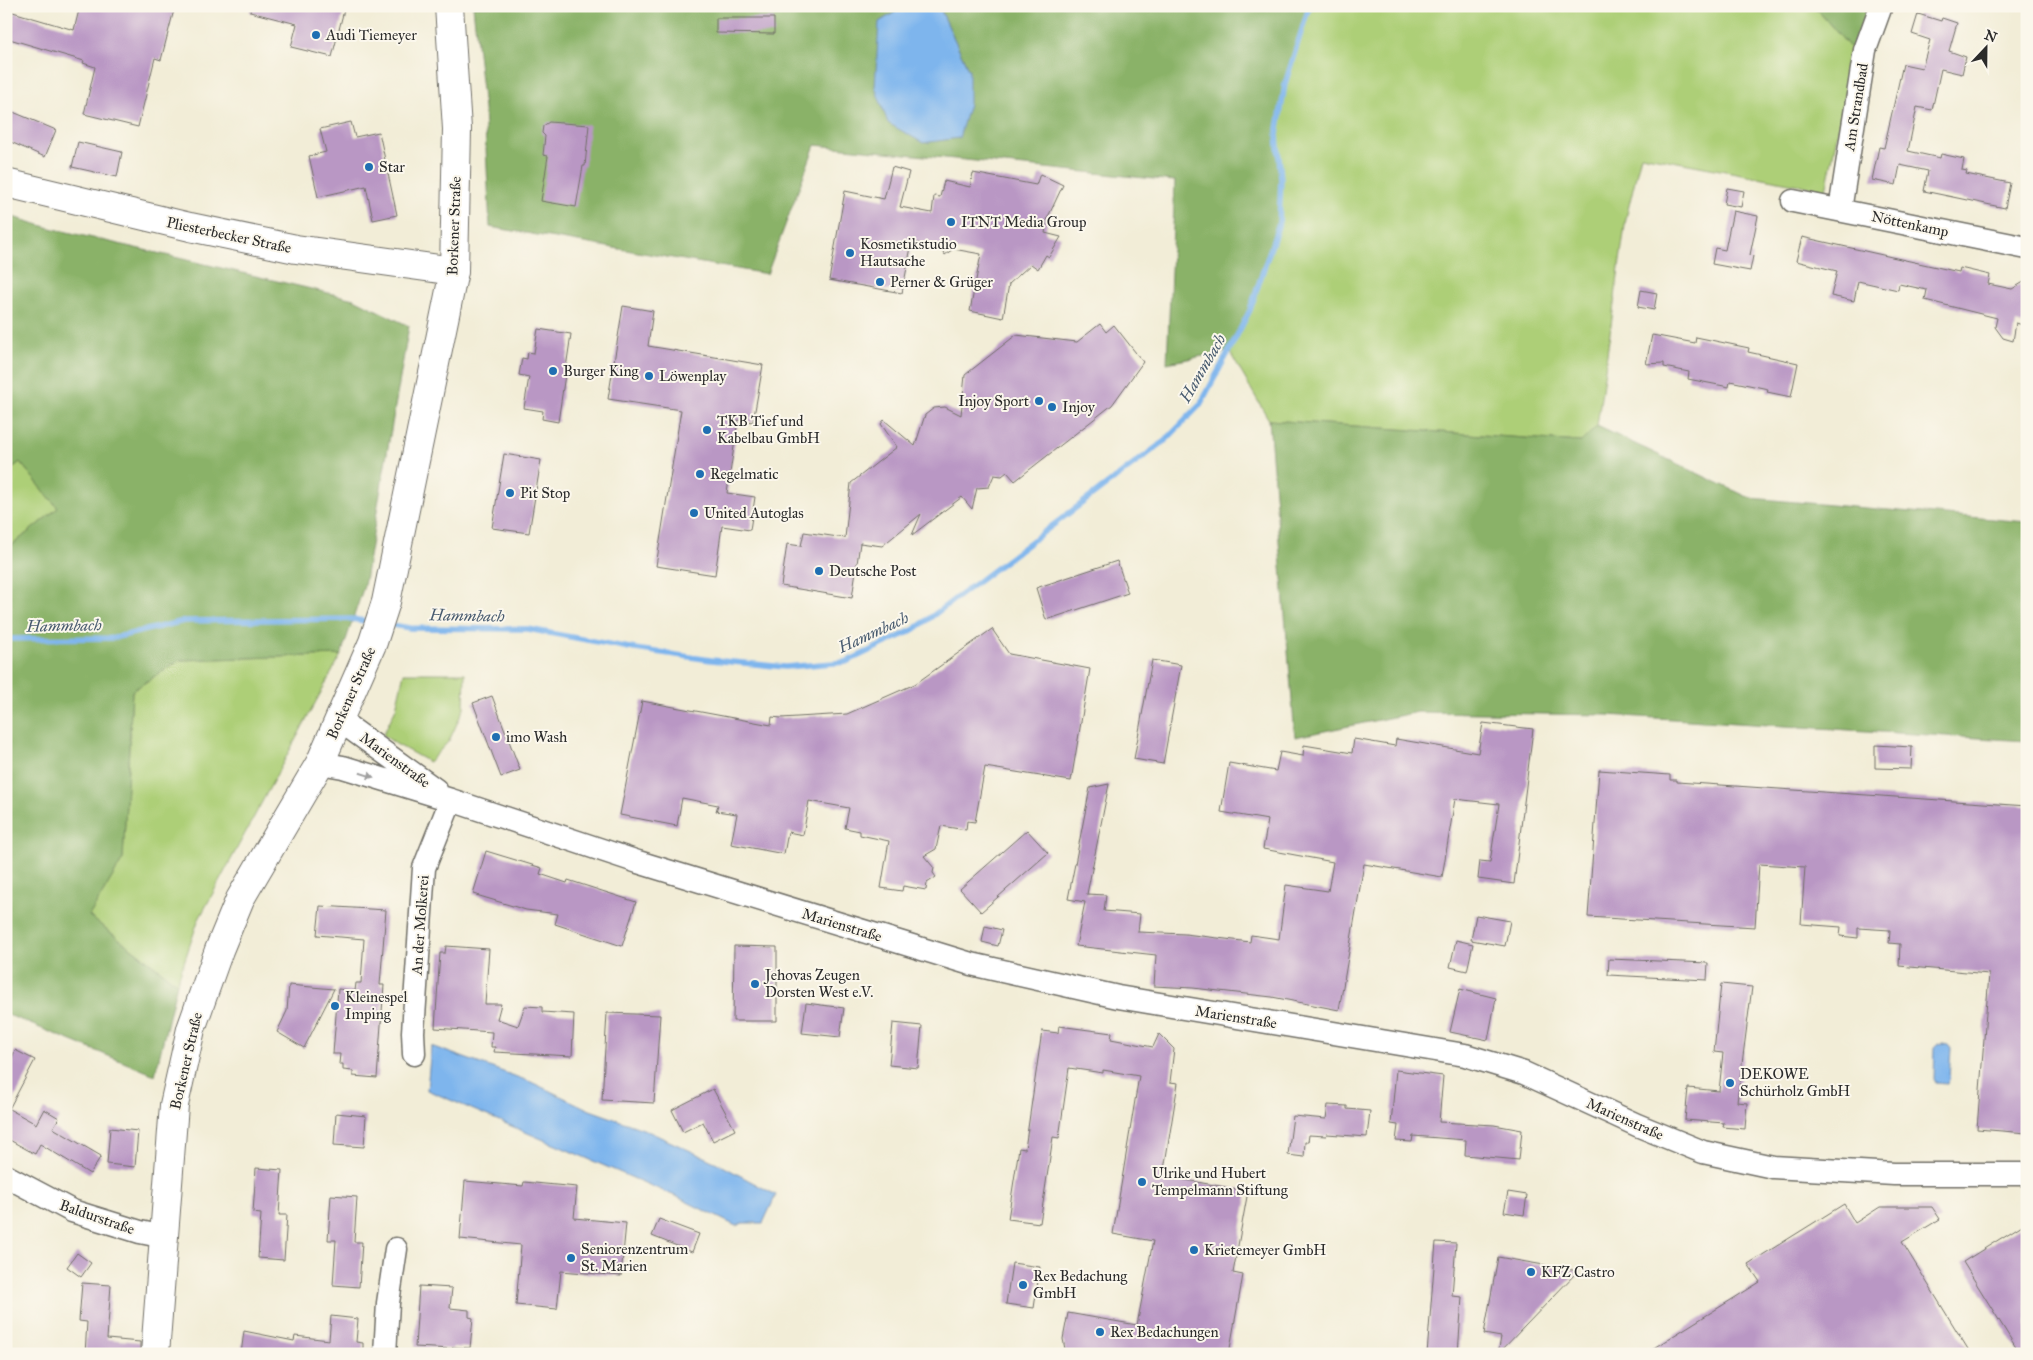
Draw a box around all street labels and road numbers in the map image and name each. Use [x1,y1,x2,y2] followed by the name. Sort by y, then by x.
[1840,61,1872,153] street label: Am Strandbad
[443,176,465,276] street label: Borkener Straße
[1870,207,1950,241] street label: Nöttenkamp
[165,213,293,257] street label: Pliesterbecker Straße
[323,644,379,742] street label: Borkener Straße
[356,728,434,792] street label: Marienstraße
[407,874,432,977] street label: An der Molkerei
[800,904,884,946] street label: Marienstraße
[1194,1002,1278,1032] street label: Marienstraße
[166,1011,206,1111] street label: Borkener Straße
[1584,1094,1666,1144] street label: Marienstraße
[57,1196,137,1238] street label: Baldurstraße

